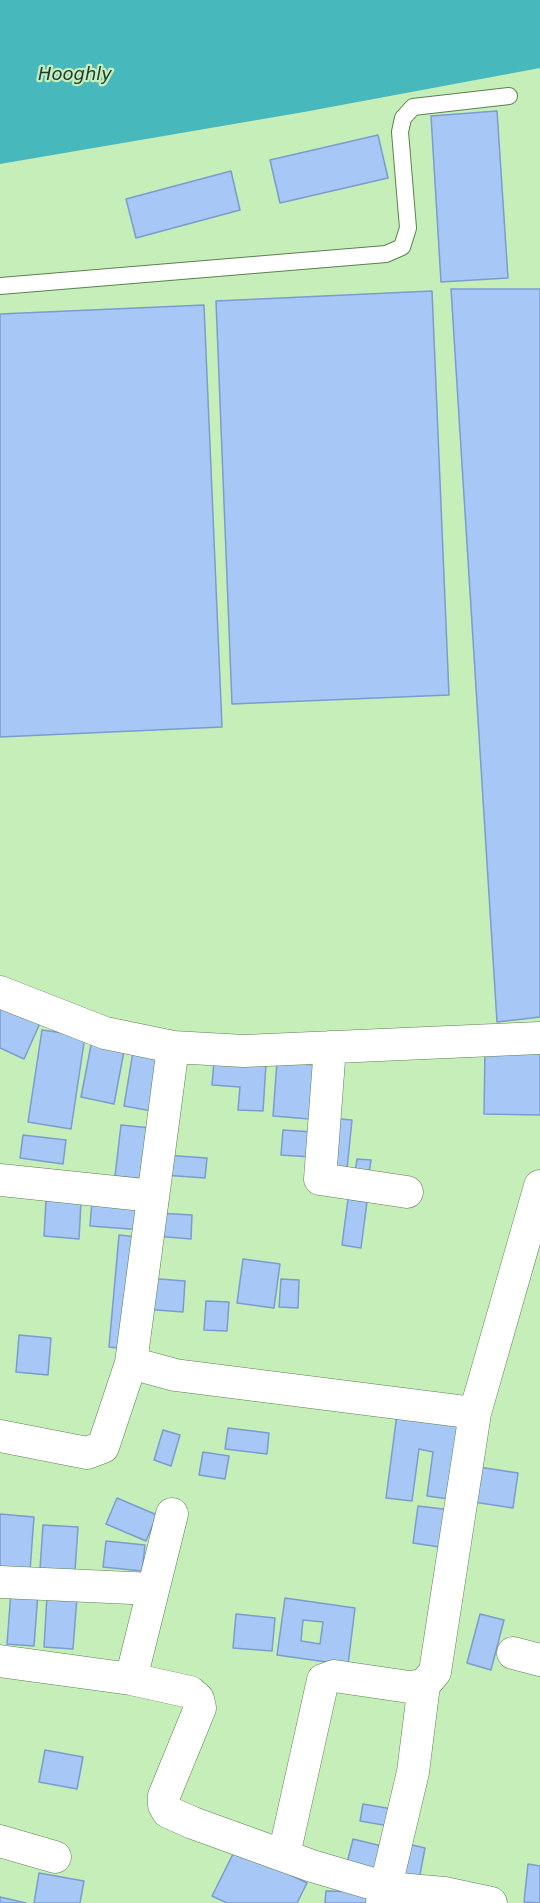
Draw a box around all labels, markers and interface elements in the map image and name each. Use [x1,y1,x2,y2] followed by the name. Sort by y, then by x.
[38,64,112,86] water label: Hooghly

